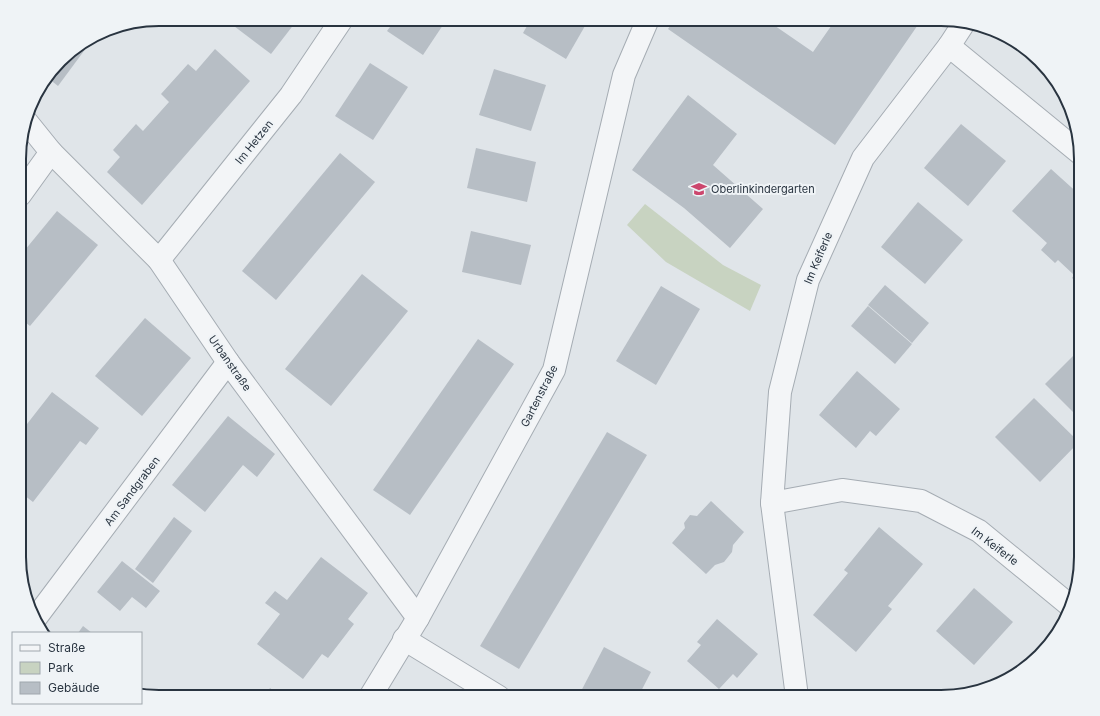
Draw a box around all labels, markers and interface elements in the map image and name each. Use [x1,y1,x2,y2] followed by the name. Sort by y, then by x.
[232,117,276,167] street label: Im Hetzen
[690,180,708,198] school or university icon: Oberlinkindergarten
[711,182,815,196] place label: Oberlinkindergarten
[801,230,835,286] street label: Im Keiferle
[206,332,254,394] street label: Urbanstraße
[517,363,561,429] street label: Gartenstraße
[101,453,163,529] street label: Am Sandgraben
[969,524,1021,568] street label: Im Keiferle
[12,632,142,704] legend
[48,640,85,655] text: Straße
[48,660,74,675] text: Park
[48,680,100,695] text: Gebäude

